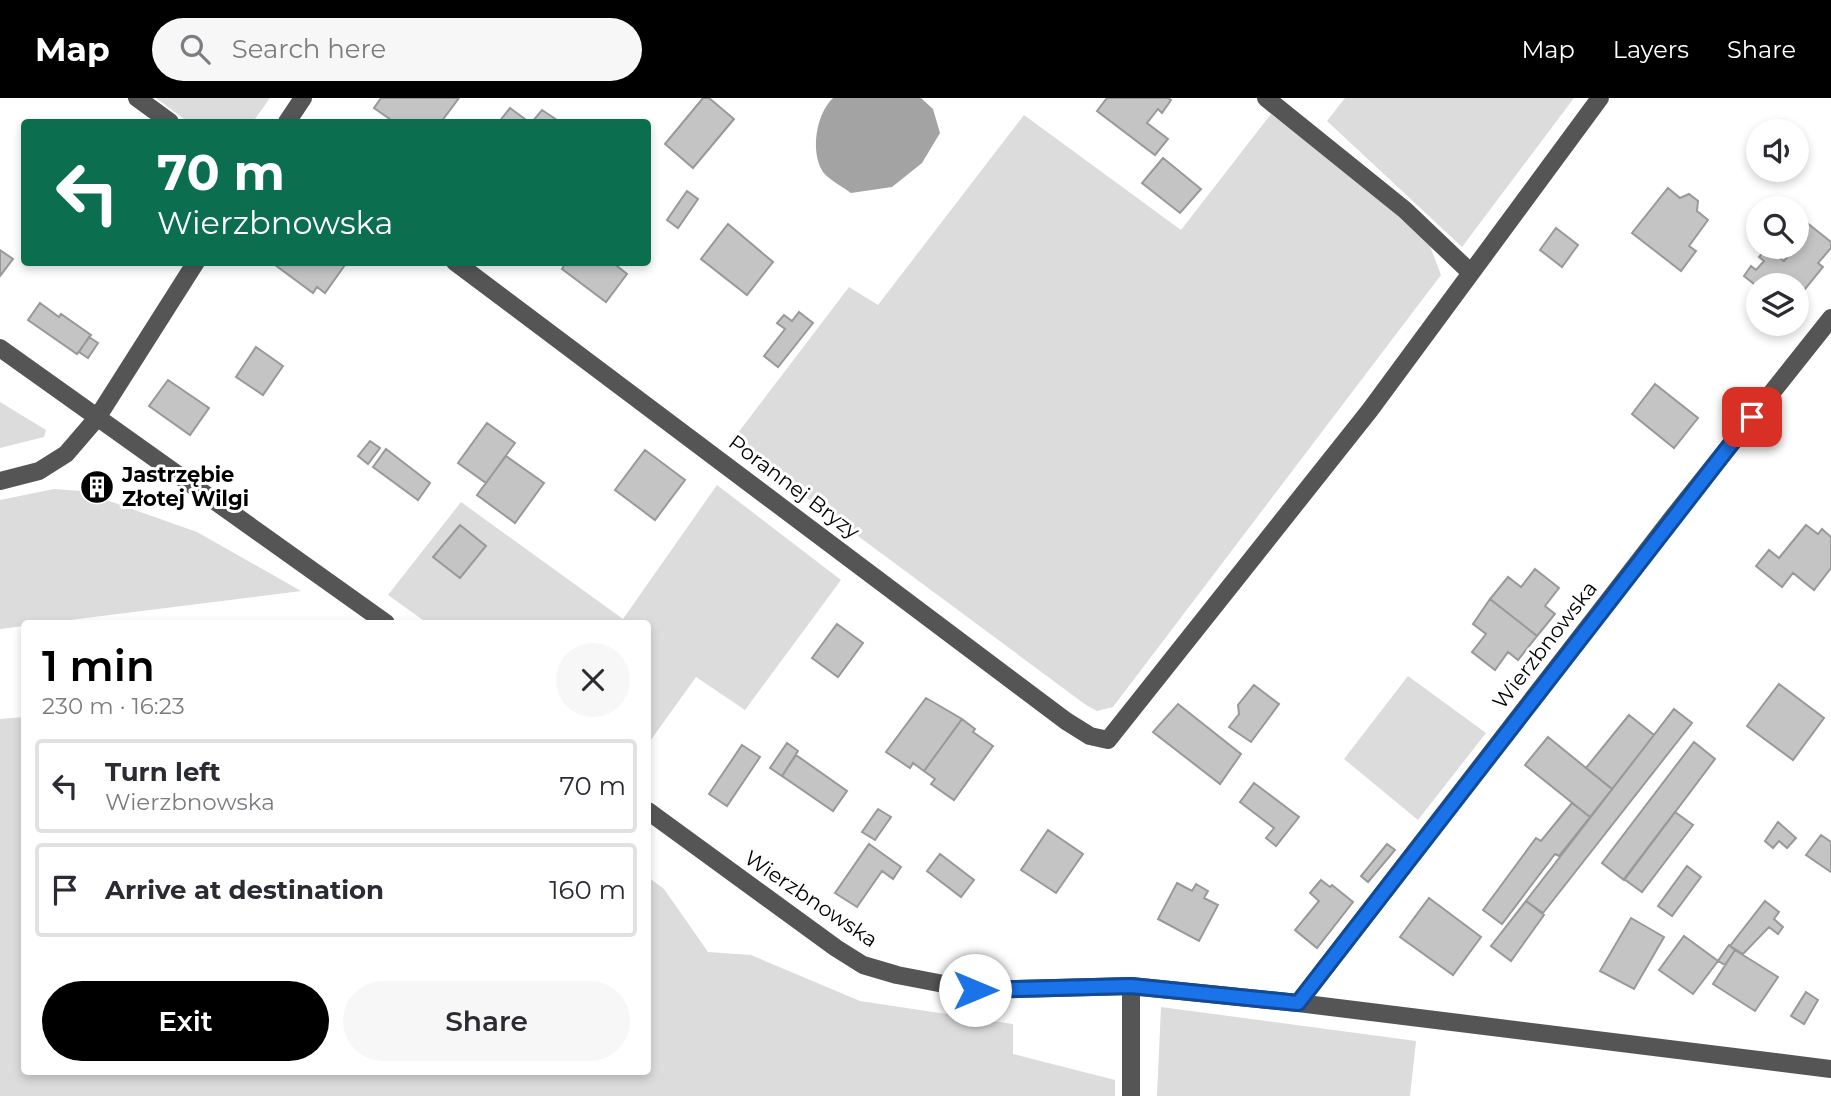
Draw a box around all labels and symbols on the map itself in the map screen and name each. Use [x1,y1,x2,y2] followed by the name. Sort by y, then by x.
[1722,387,1782,447] pin
[724,429,865,544] street label: Porannej Bryzy
[121,462,249,511] place label: Jastrzębie Złotej Wilgi
[78,468,116,506] building icon: Jastrzębie Złotej Wilgi
[1487,576,1602,713] street label: Wierzbnowska
[740,845,883,952] street label: Wierzbnowska
[938,953,1012,1027] position arrow

